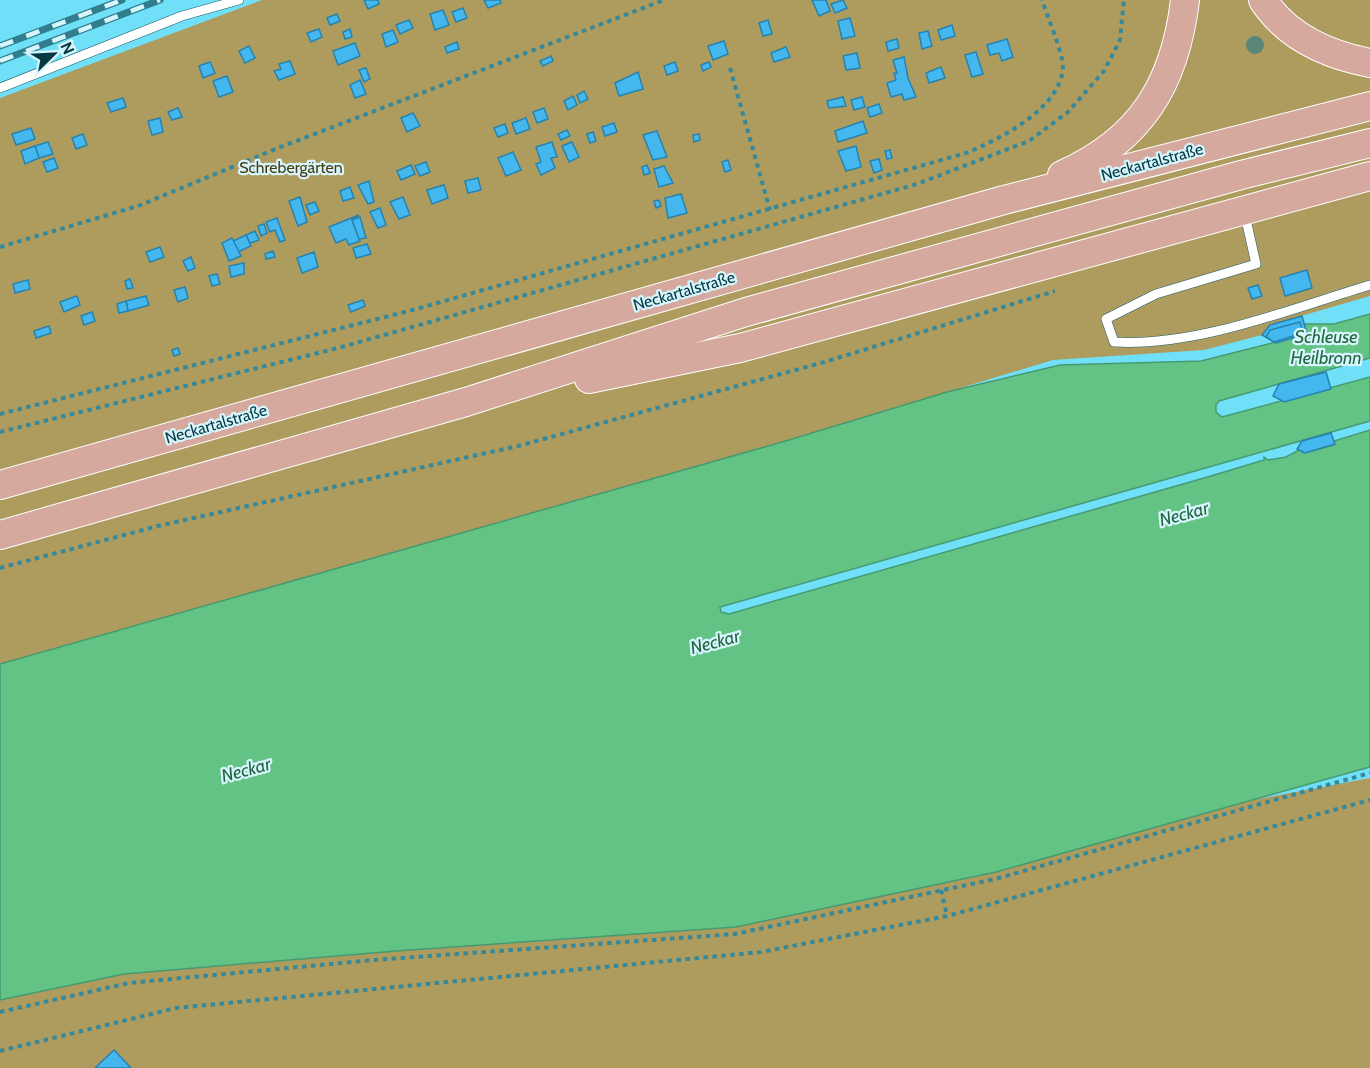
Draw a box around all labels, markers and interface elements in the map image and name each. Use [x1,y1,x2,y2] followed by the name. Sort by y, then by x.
[24,24,84,84] north arrow
[56,39,78,57] text: N
[1099,139,1205,185] street label: Neckartalstraße
[239,158,343,177] park label: Schrebergärten
[631,267,737,315] street label: Neckartalstraße
[1290,326,1362,369] water label: Schleuse Heilbronn
[163,400,269,448] street label: Neckartalstraße
[1157,496,1213,531] water label: Neckar
[688,624,744,659] water label: Neckar
[219,752,275,787] water label: Neckar

